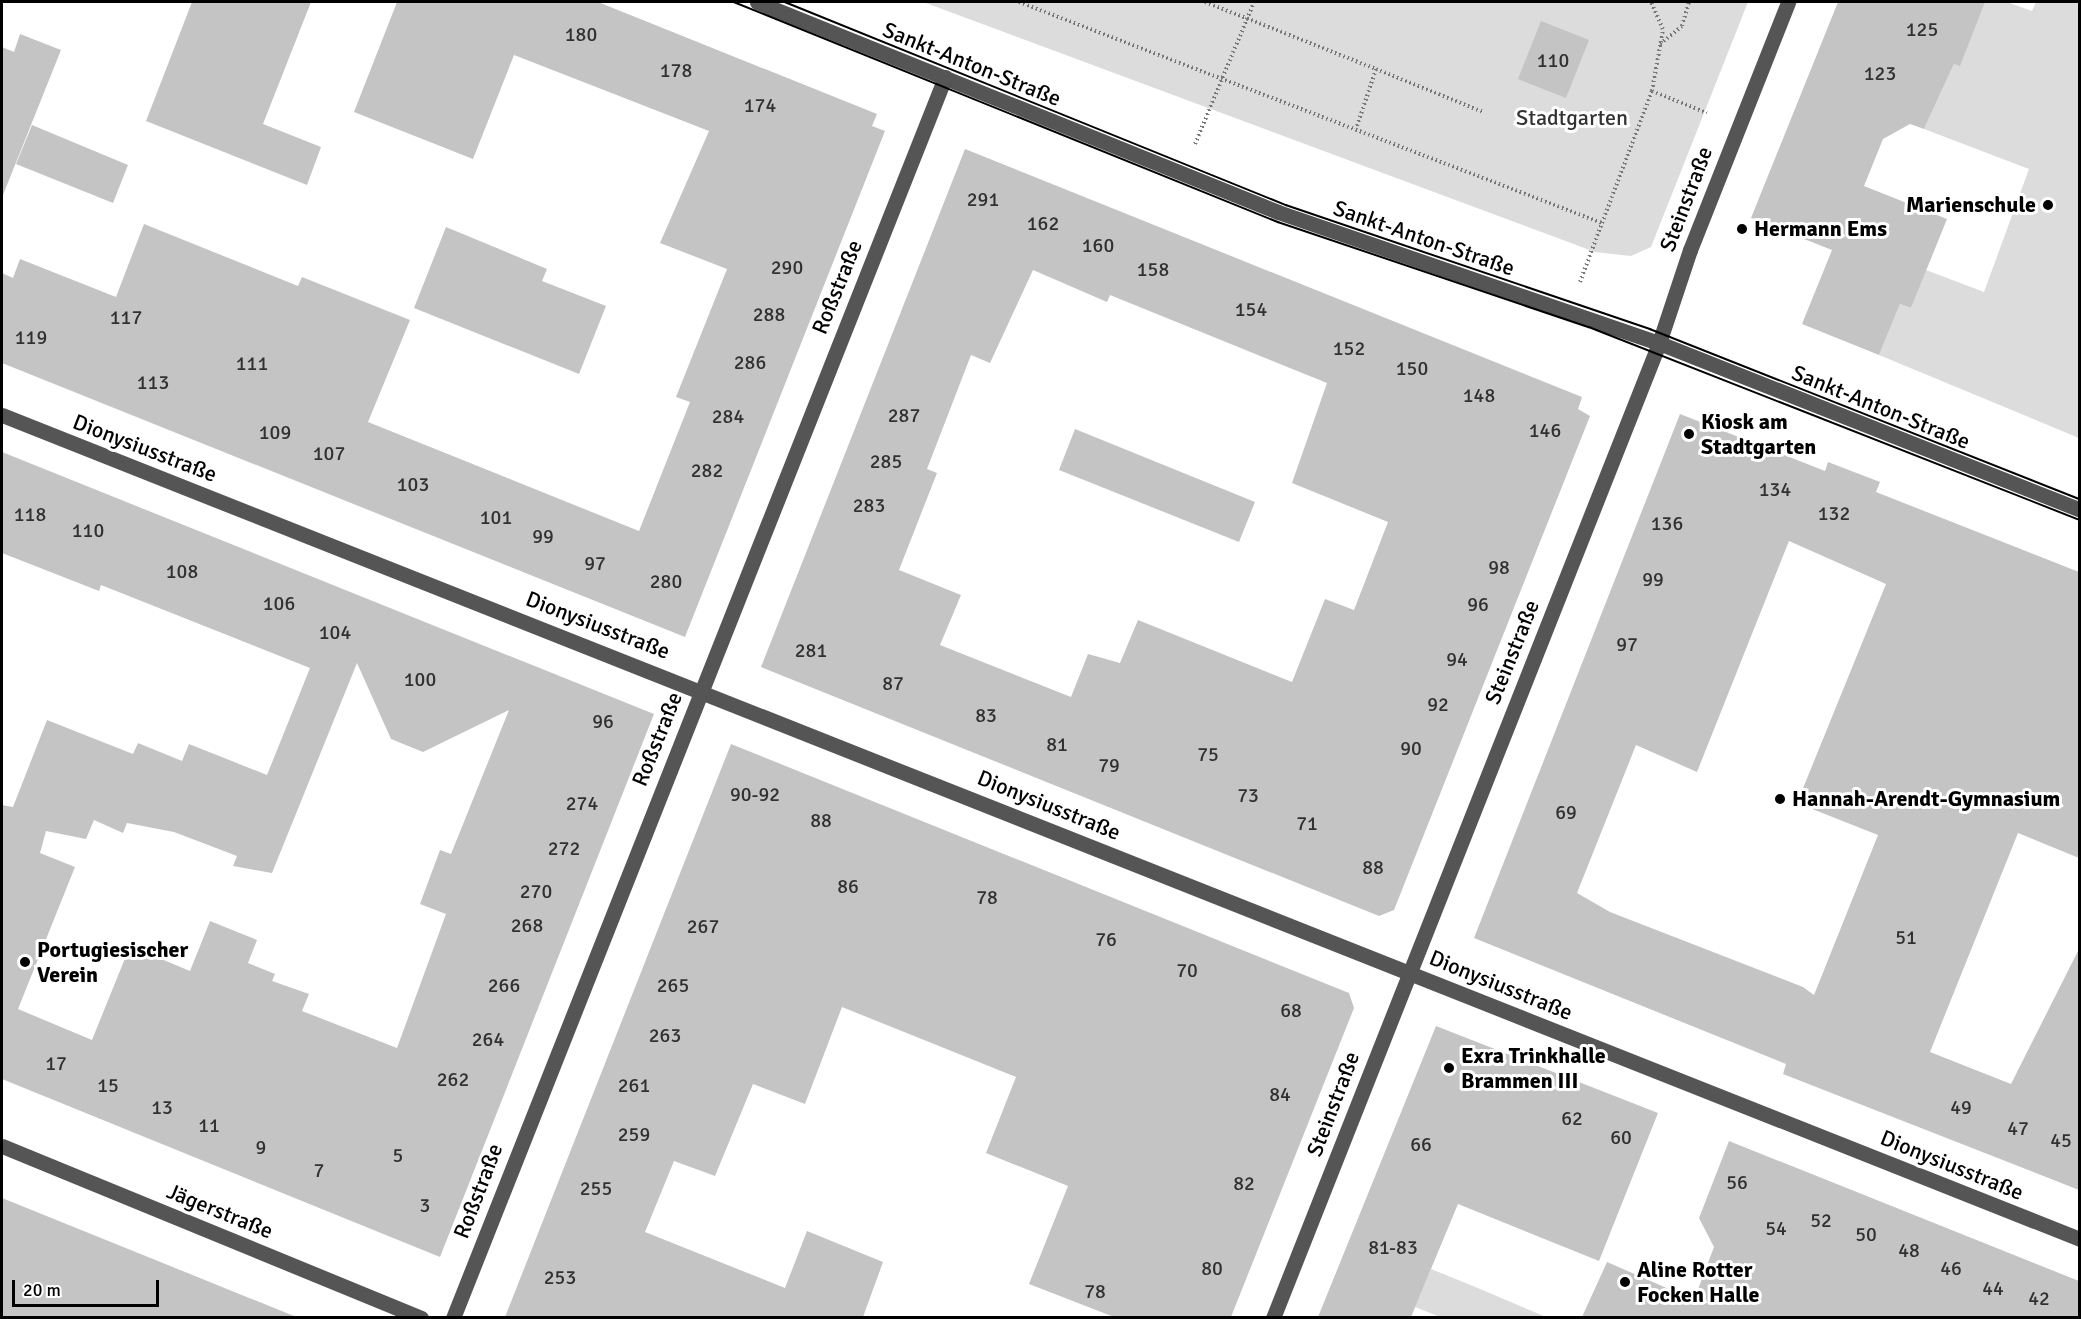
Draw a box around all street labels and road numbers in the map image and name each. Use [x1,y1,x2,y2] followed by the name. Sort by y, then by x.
[879,16,1065,112] street label: Sankt-Anton-Straße
[1654,143,1718,255] street label: Steinstraße
[1330,195,1518,281] street label: Sankt-Anton-Straße
[806,236,868,338] street label: Roßstraße
[1788,359,1974,455] street label: Sankt-Anton-Straße
[69,408,221,488] street label: Dionysiusstraße
[522,585,674,665] street label: Dionysiusstraße
[1479,596,1545,708] street label: Steinstraße
[626,688,688,790] street label: Roßstraße
[974,764,1124,846] street label: Dionysiusstraße
[1426,944,1576,1026] street label: Dionysiusstraße
[1301,1048,1365,1160] street label: Steinstraße
[1877,1124,2027,1206] street label: Dionysiusstraße
[448,1140,508,1242] street label: Roßstraße
[163,1178,277,1244] street label: Jägerstraße

